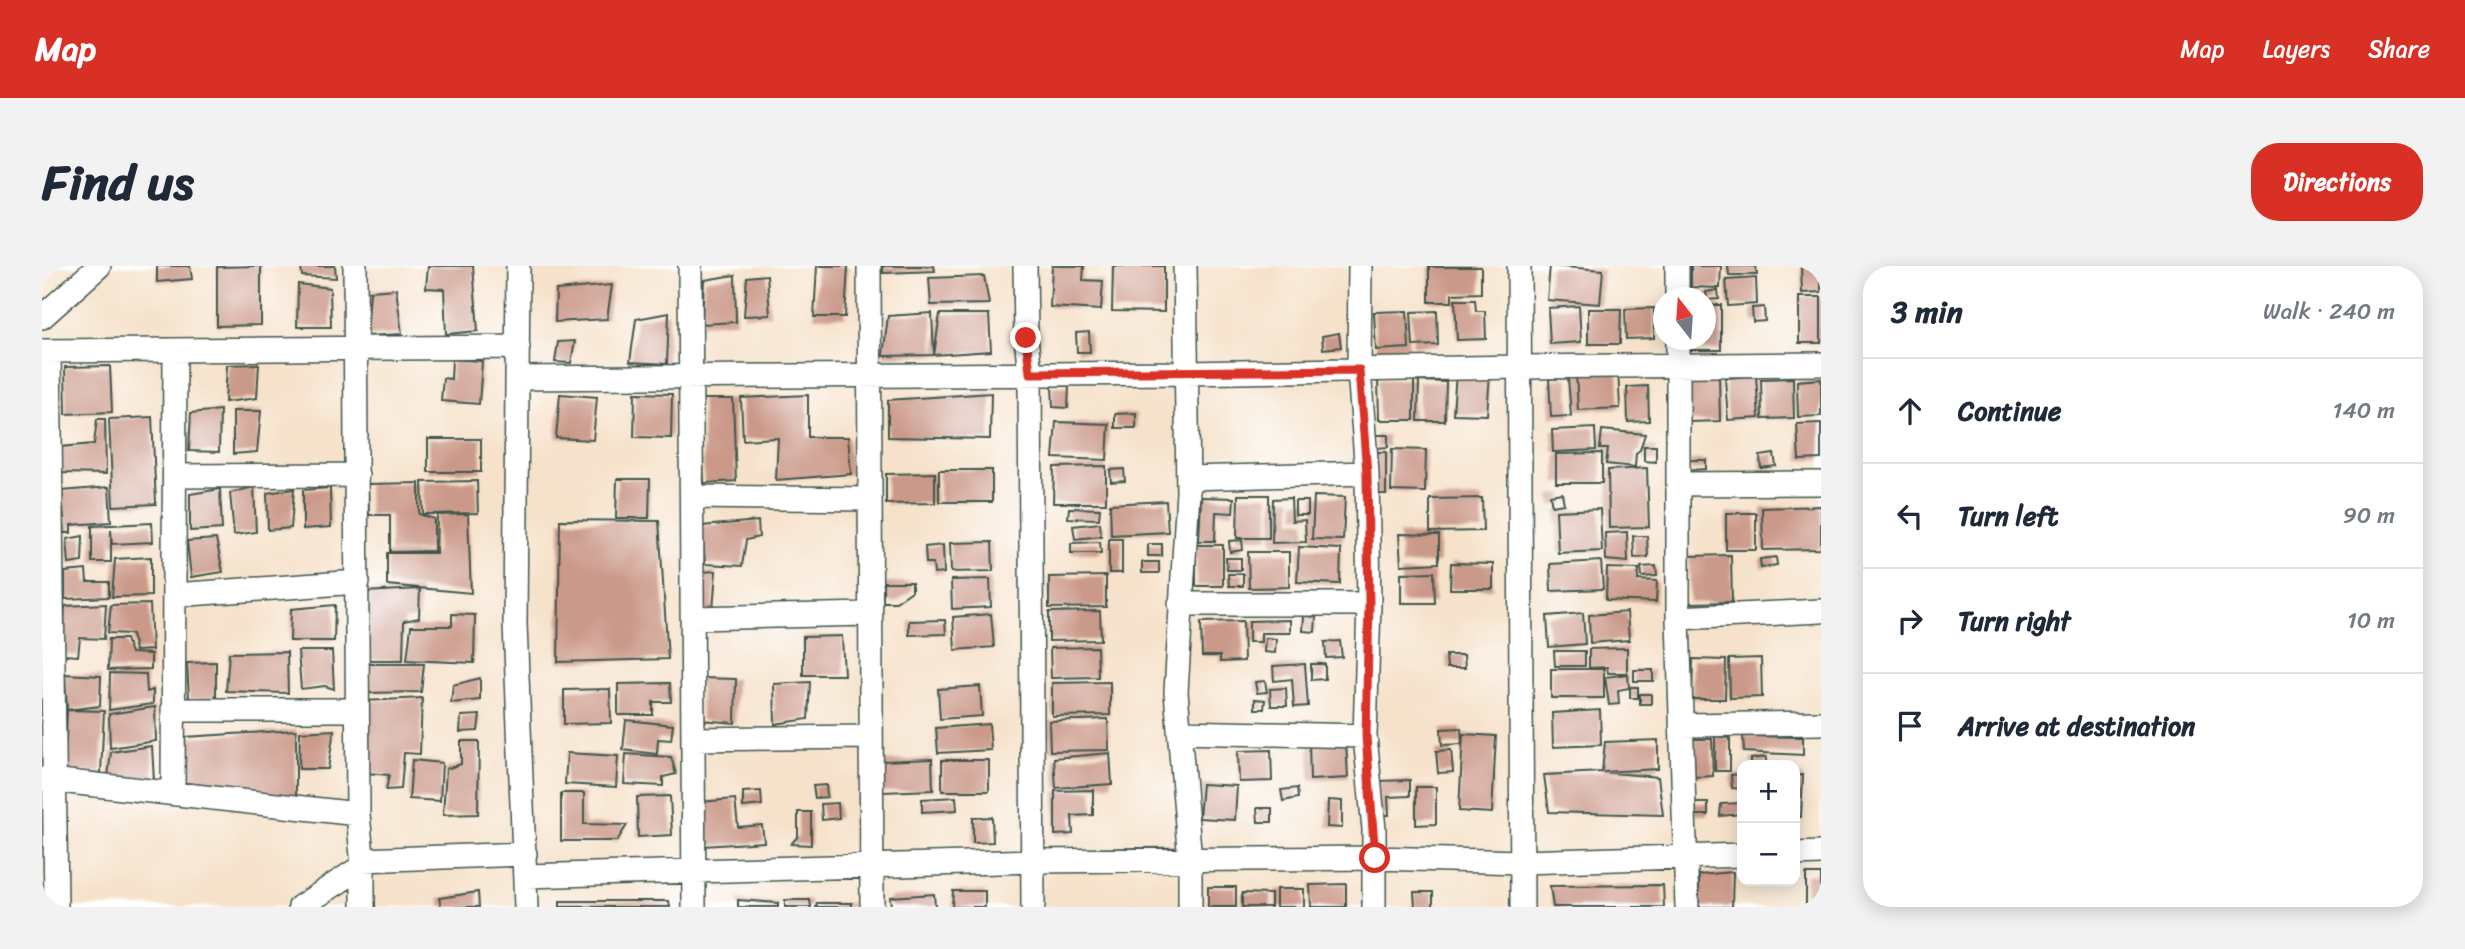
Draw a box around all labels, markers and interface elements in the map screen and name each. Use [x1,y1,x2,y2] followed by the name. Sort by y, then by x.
[35,20,96,78] text: Map
[2180,28,2225,70] text: Map
[2263,28,2330,70] text: Layers
[2368,28,2430,70] text: Share
[42,139,194,226] text: Find us
[2251,143,2423,221] button: Directions
[1891,285,1963,339] text: 3 min
[1653,287,1716,350] north arrow
[2263,291,2395,332] text: Walk · 240 m
[1010,322,1041,353] route end
[1958,388,2061,434] text: Continue
[2333,390,2395,431] text: 140 m
[1891,392,1929,430] icon: ahead
[1958,493,2058,539] text: Turn left
[2343,495,2395,536] text: 90 m
[1891,497,1929,535] icon: left
[1958,598,2071,644] text: Turn right
[2347,600,2395,641] text: 10 m
[1891,602,1929,640] icon: right
[1958,703,2195,749] text: Arrive at destination
[1891,707,1929,745] icon: arrive
[1737,760,1800,886] map controls
[1737,760,1800,823] button: +
[1737,823,1800,886] button: −
[1359,842,1390,873] route start

